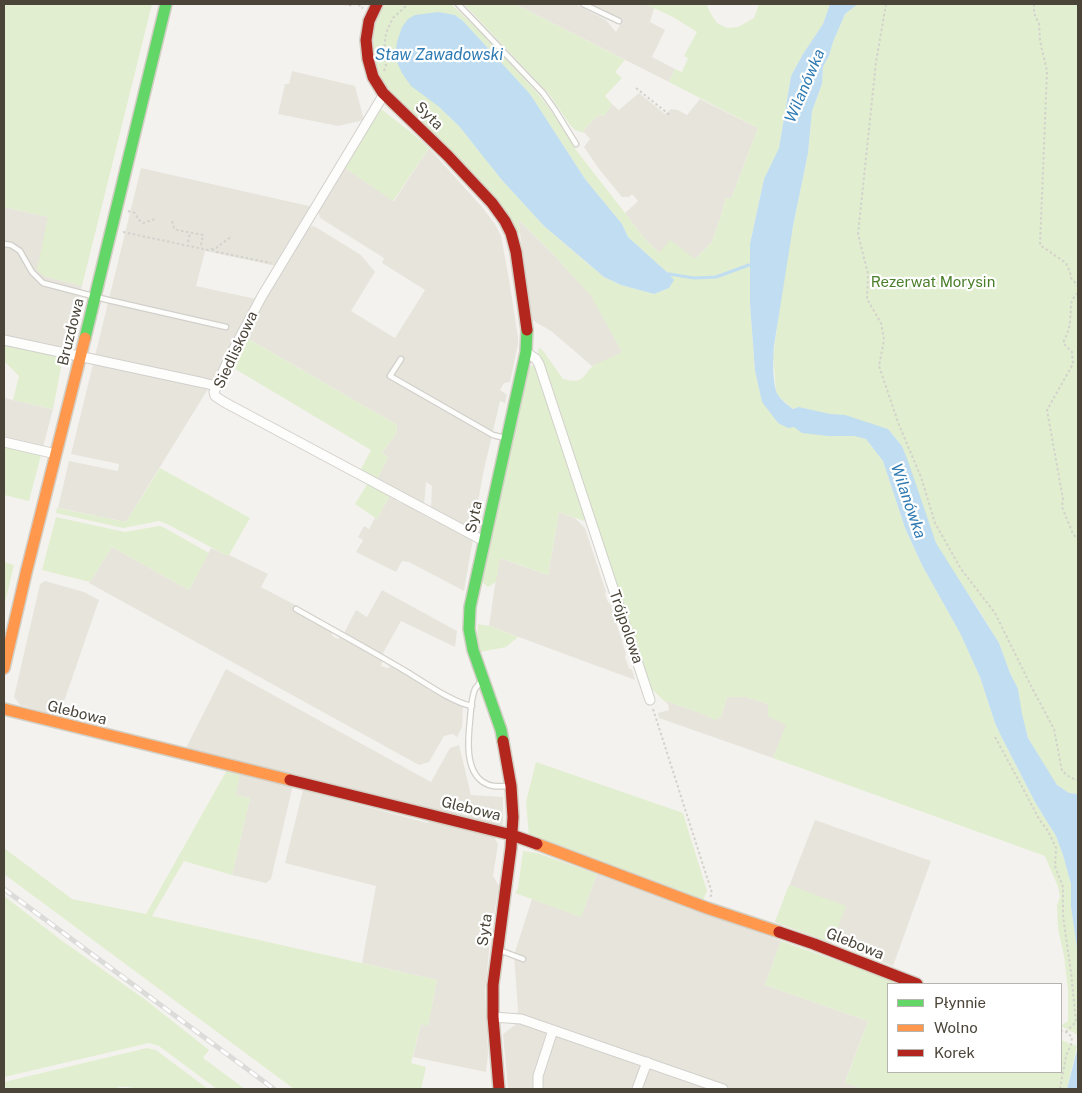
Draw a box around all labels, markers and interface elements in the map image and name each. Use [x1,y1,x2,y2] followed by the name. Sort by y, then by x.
[375,45,503,65] water label: Staw Zawadowski
[781,46,829,126] water label: Wilanówka
[411,98,447,134] street label: Syta
[871,273,995,291] park label: Rezerwat Morysin
[54,296,88,368] street label: Bruzdowa
[210,308,262,392] street label: Siedliskowa
[886,461,930,541] water label: Wilanówka
[462,499,486,535] street label: Syta
[605,588,647,666] street label: Trójpolowa
[45,697,109,729] street label: Glebowa
[439,793,503,825] street label: Glebowa
[474,913,496,947] street label: Syta
[823,924,887,964] street label: Glebowa
[887,983,1062,1073] legend
[934,994,986,1011] text: Płynnie
[934,1019,978,1036] text: Wolno
[934,1044,975,1061] text: Korek

